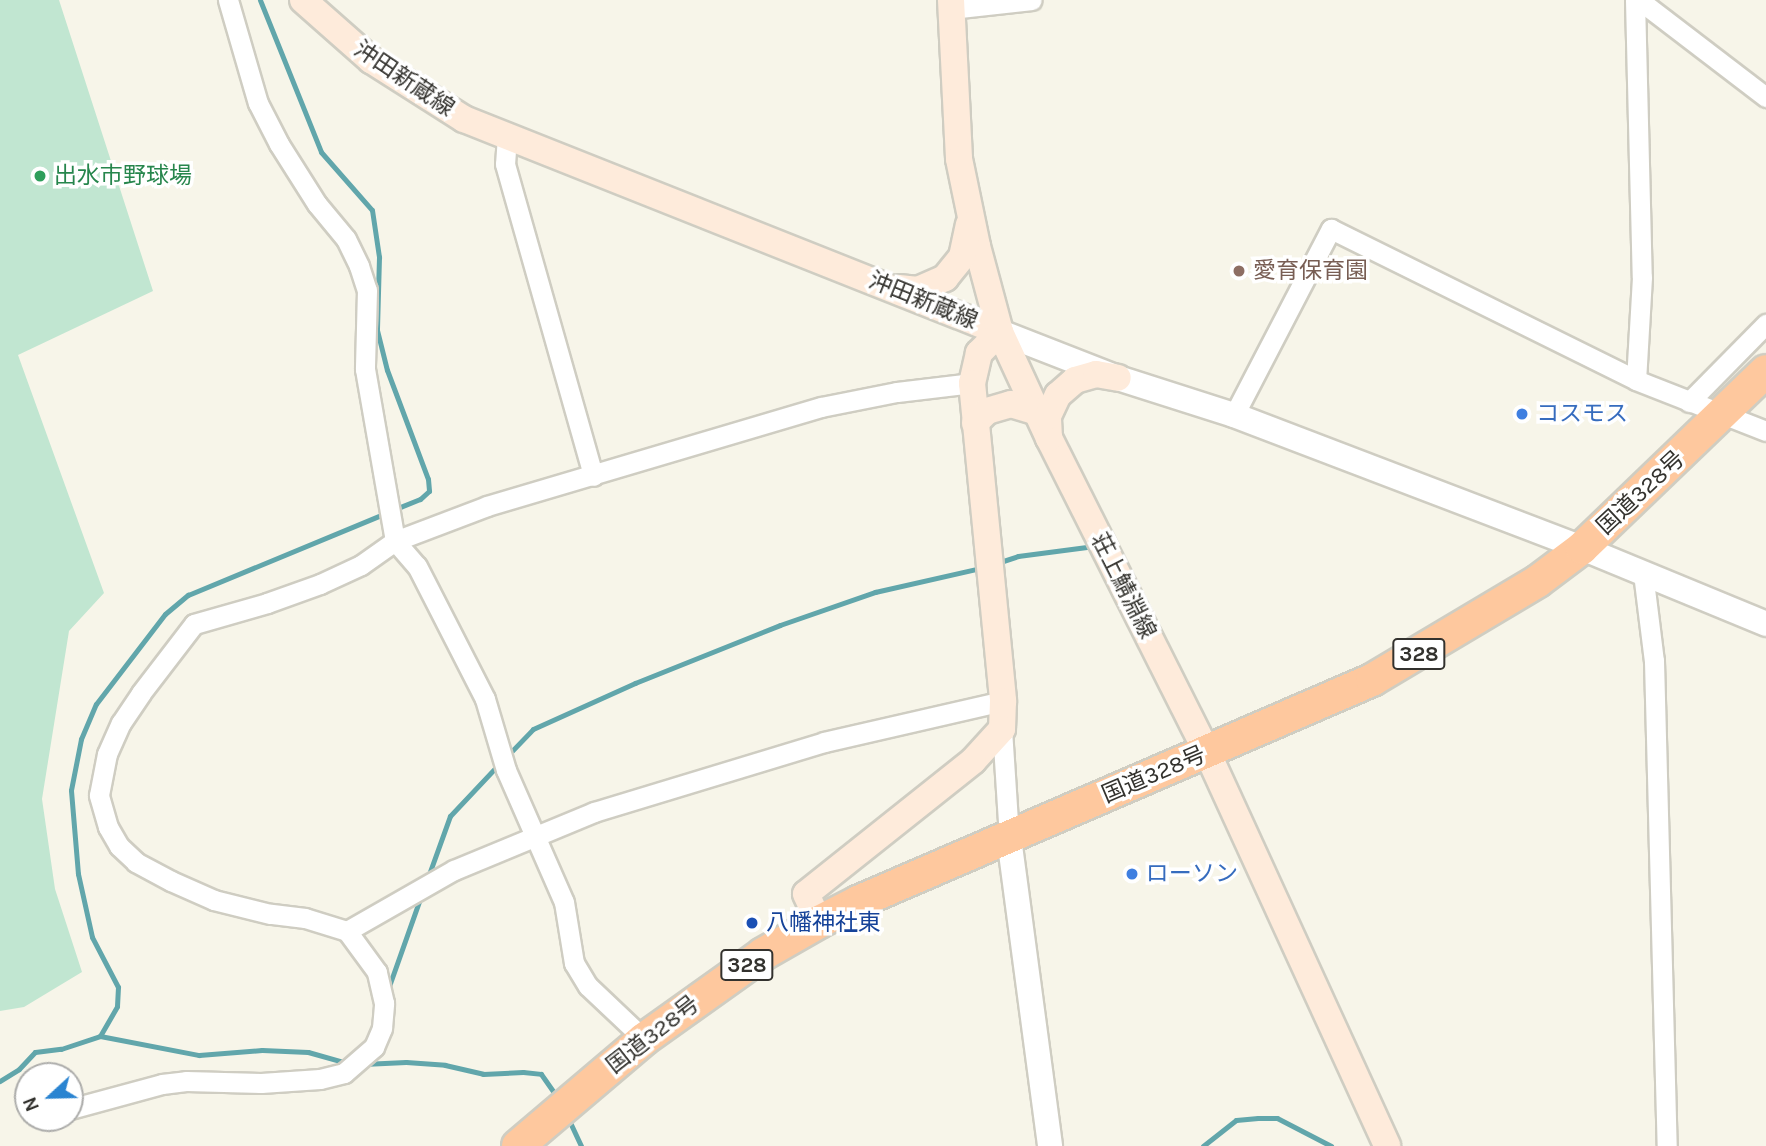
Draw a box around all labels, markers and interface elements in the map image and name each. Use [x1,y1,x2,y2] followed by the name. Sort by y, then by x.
[349,35,459,123] street label: 沖田新蔵線
[54,162,192,190] place label: 出水市野球場
[32,168,48,184] marker: 出水市野球場
[1253,257,1368,285] place label: 愛育保育園
[1231,263,1247,279] marker: 愛育保育園
[865,267,981,335] street label: 沖田新蔵線
[1536,400,1628,428] place label: コスモス
[1514,406,1530,422] marker: コスモス
[1591,445,1691,541] street label: 国道328号
[1085,529,1161,643] street label: 荘上鯖淵線
[1391,636,1447,672] road number: 328
[1098,741,1210,809] street label: 国道328号
[1146,860,1238,888] place label: ローソン
[1124,866,1140,882] marker: ローソン
[766,909,881,937] place label: 八幡神社東
[744,915,760,931] marker: 八幡神社東
[719,948,775,982] road number: 328
[601,990,705,1080] street label: 国道328号
[14,1062,84,1132] north arrow
[19,1094,44,1115] text: N

